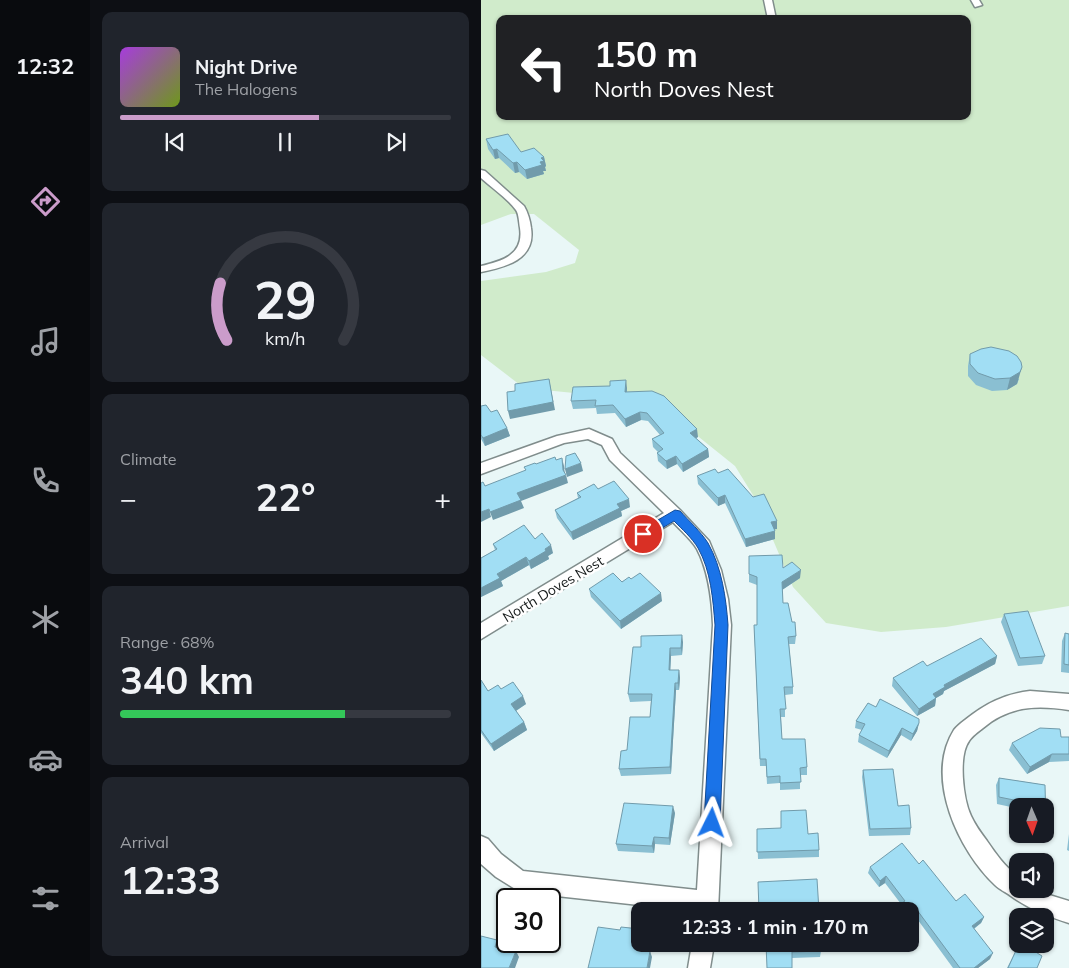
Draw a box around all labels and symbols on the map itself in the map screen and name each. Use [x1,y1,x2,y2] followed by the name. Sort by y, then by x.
[622,513,664,555] pin
[499,552,607,626] street label: North Doves Nest
[685,796,737,848] position arrow
[1009,798,1053,842] north arrow
[496,888,561,953] speed limit sign: 30

